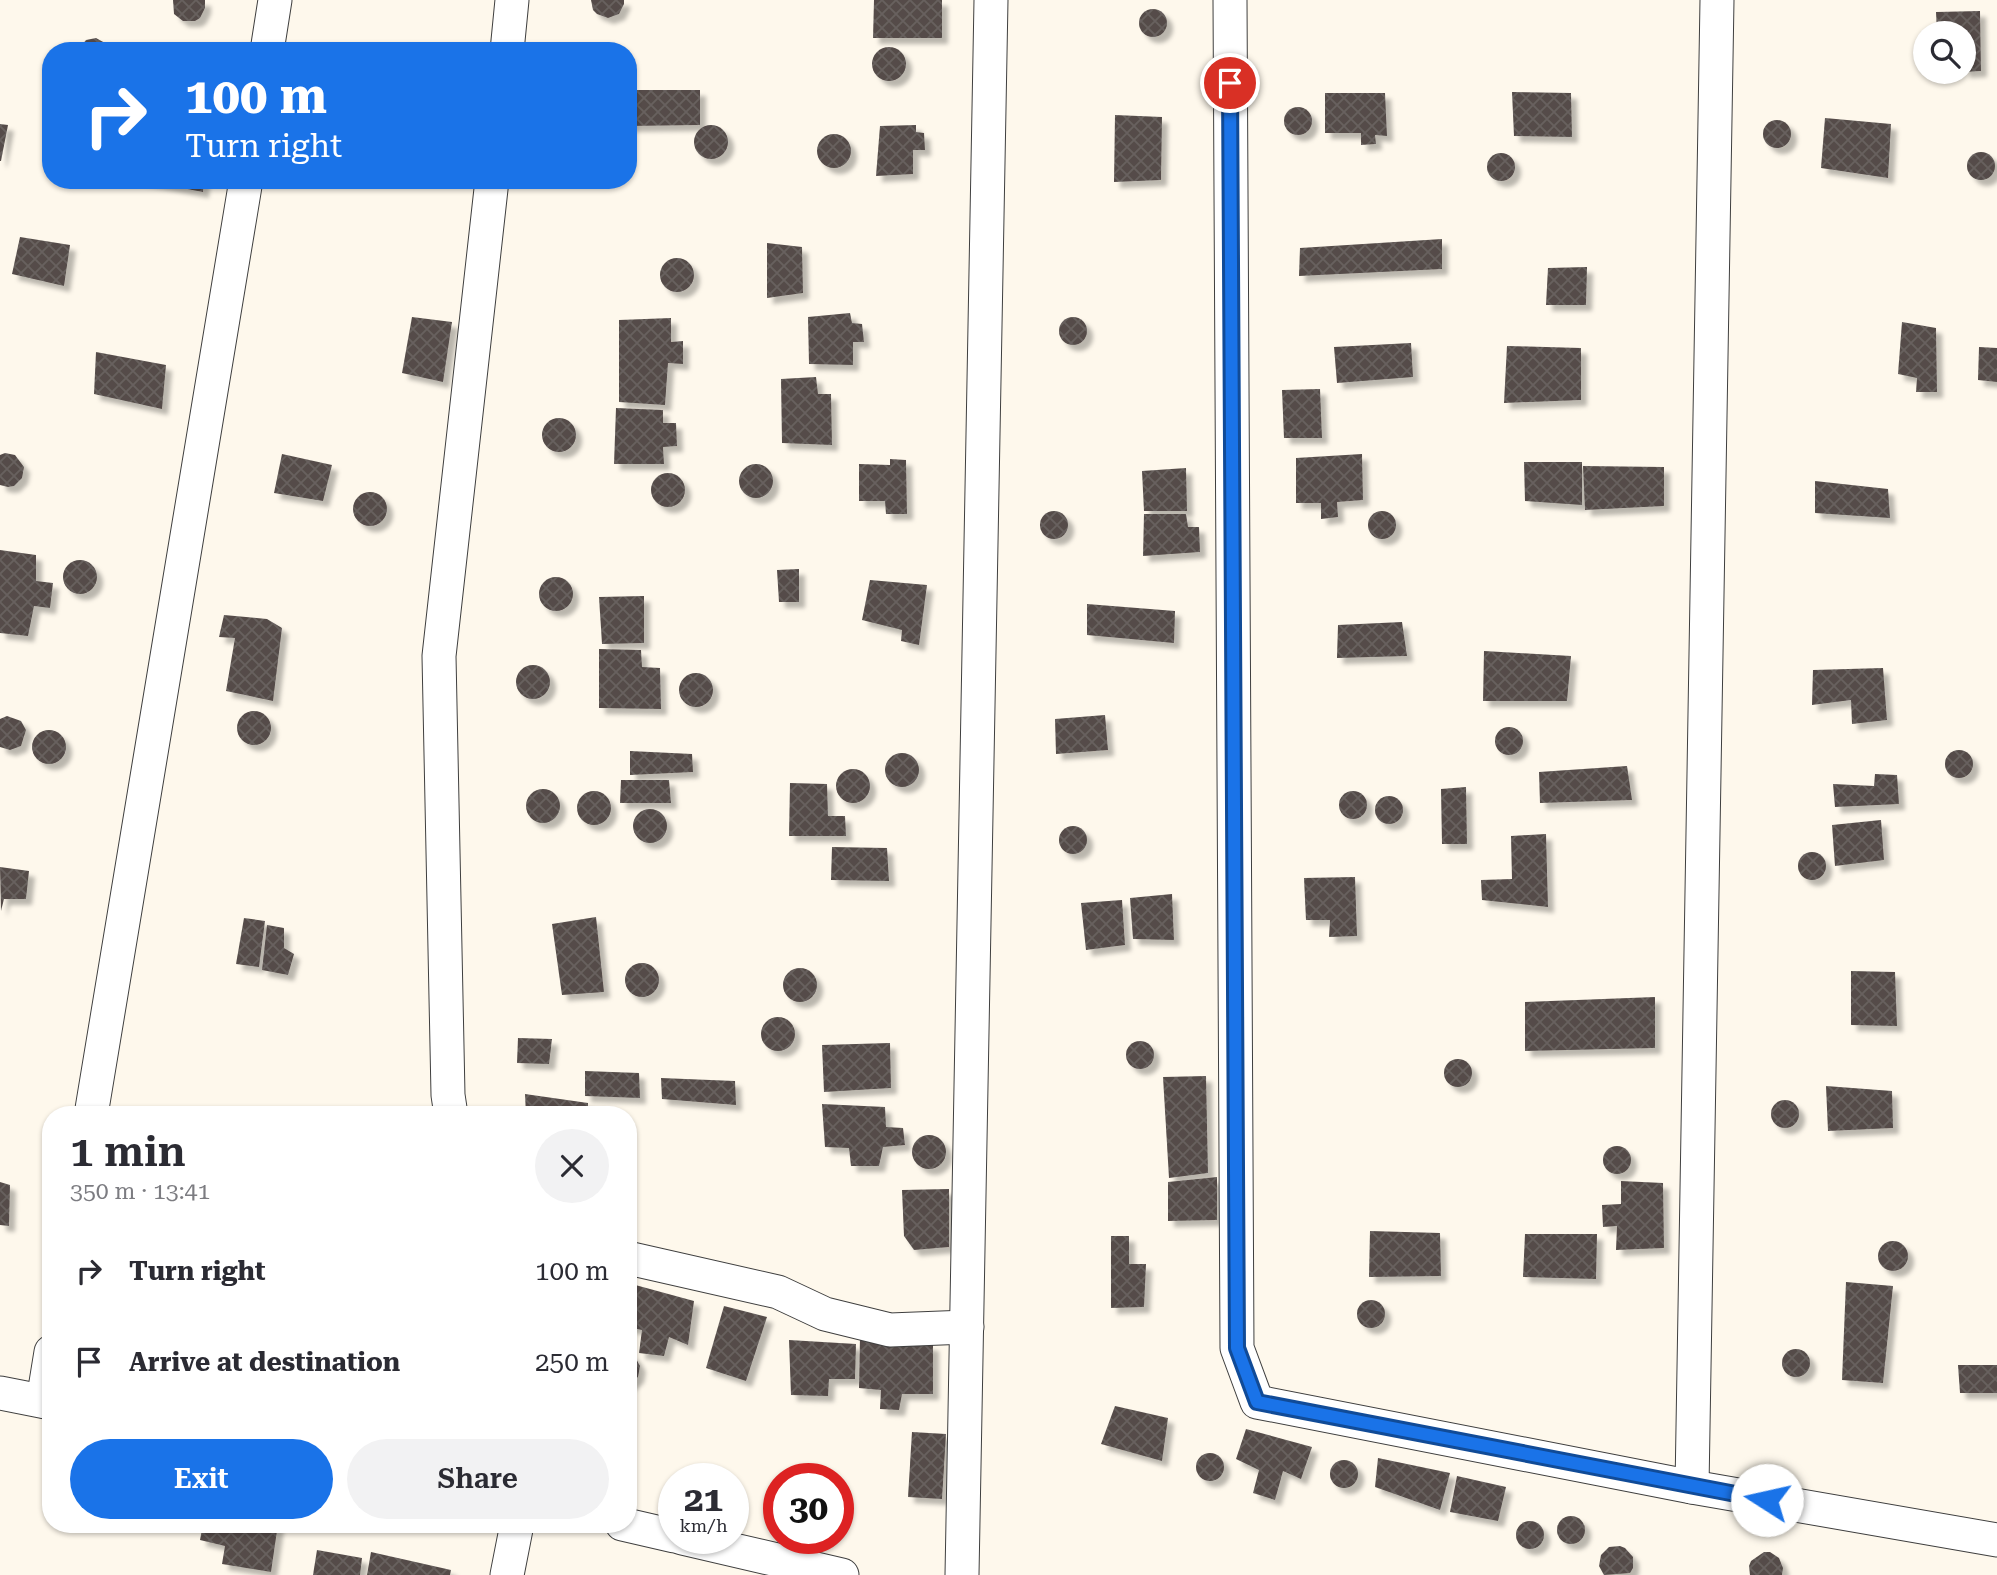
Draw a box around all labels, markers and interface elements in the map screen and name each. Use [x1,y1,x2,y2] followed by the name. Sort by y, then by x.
[1913,21,1976,84] map controls
[1913,21,1976,84] button: search
[1200,53,1260,113] pin
[1211,64,1249,102] icon: arrive
[185,68,327,125] text: 100 m
[70,70,161,161] icon: right
[185,127,342,165] text: Turn right
[70,1127,186,1176] text: 1 min
[535,1129,609,1203] button: close
[70,1178,210,1205] text: 350 m · 13:41
[70,1252,108,1290] icon: right
[129,1256,265,1286] text: Turn right
[535,1256,609,1286] text: 100 m
[70,1343,108,1381] icon: arrive
[129,1347,400,1377] text: Arrive at destination
[535,1347,609,1377] text: 250 m
[70,1439,333,1519] button: Exit
[347,1439,609,1519] button: Share
[763,1463,854,1554] speed limit sign: 30
[1730,1463,1804,1537] position arrow
[684,1479,723,1520] text: 21
[679,1515,728,1536] text: km/h

